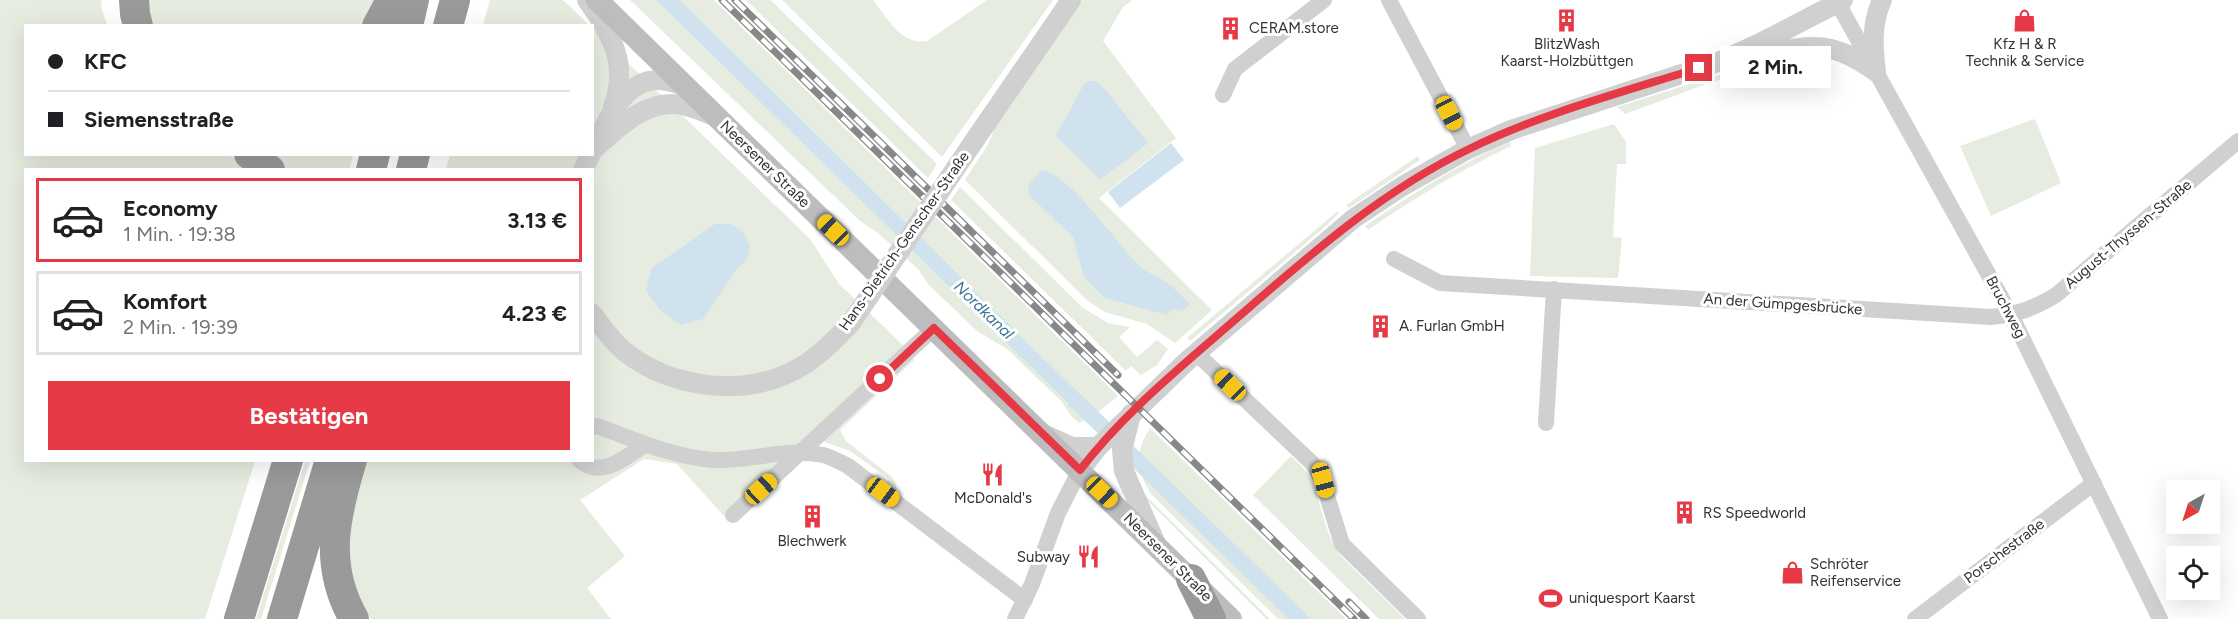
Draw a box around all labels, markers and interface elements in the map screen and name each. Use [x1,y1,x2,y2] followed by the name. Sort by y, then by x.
[1554,7,1580,33] building icon: BlitzWash Kaarst-Holzbüttgen
[2012,7,2038,33] shop icon: Kfz H & R Technik & Service
[1218,15,1244,41] building icon: CERAM.store
[1249,19,1339,37] place label: CERAM.store
[1501,35,1633,70] place label: BlitzWash Kaarst-Holzbüttgen
[1966,35,2084,70] place label: Kfz H & R Technik & Service
[1720,47,1831,89] callout: 2 Min.
[84,48,127,75] text: KFC
[1685,54,1712,81] route end
[1748,55,1803,79] text: 2 Min.
[1433,93,1465,133] car
[84,106,234,133] text: Siemensstraße
[716,117,814,211] street label: Neersener Straße
[835,148,973,334] street label: Hans-Dietrich-Genscher-Straße
[2061,176,2195,292] street label: August-Thyssen-Straße
[51,193,105,247] icon: car
[123,195,218,222] text: Economy
[507,207,567,234] text: 3.13 €
[814,211,852,249] car
[123,222,236,246] text: 1 Min. · 19:38
[1982,273,2030,341] street label: Bruchweg
[950,277,1018,343] water label: Nordkanal
[51,286,105,340] icon: car
[123,288,207,315] text: Komfort
[1703,289,1863,319] street label: An der Gümpgesbrücke
[502,300,567,327] text: 4.23 €
[1368,313,1394,339] building icon: A. Furlan GmbH
[123,315,238,339] text: 2 Min. · 19:39
[1399,317,1505,335] place label: A. Furlan GmbH
[866,365,893,392] route start
[1211,366,1249,404] car
[48,381,570,450] button: Bestätigen
[1310,460,1336,500] car
[980,461,1006,487] restaurant icon: McDonald's
[742,470,780,508] car
[1083,473,1121,511] car
[863,474,903,510] car
[2166,480,2220,534] north arrow
[2166,480,2220,600] map controls
[954,489,1032,507] place label: McDonald's
[1672,500,1698,526] building icon: RS Speedworld
[799,504,825,530] building icon: Blechwerk
[1703,504,1806,522] place label: RS Speedworld
[1120,509,1216,605] street label: Neersener Straße
[1960,515,2048,587] street label: Porschestraße
[777,532,847,550] place label: Blechwerk
[1075,544,1101,570] restaurant icon: Subway
[2166,546,2220,600] button: locate
[1017,548,1070,566] place label: Subway
[1810,555,1901,590] place label: Schröter Reifenservice
[1779,560,1805,586] shop icon: Schröter Reifenservice
[1538,585,1564,611] sports icon: uniquesport Kaarst
[1569,589,1696,607] place label: uniquesport Kaarst

